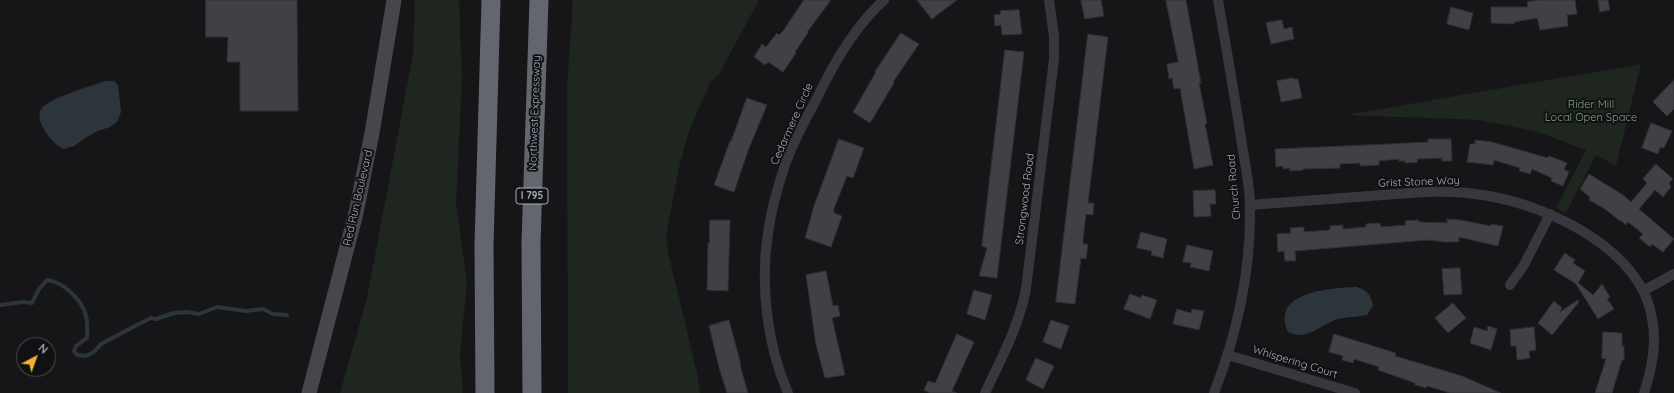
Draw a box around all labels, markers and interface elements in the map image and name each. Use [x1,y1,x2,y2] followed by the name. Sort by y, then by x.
[526,55,544,171] street label: Northwest Expressway
[768,81,816,167] street label: Cedarmere Circle
[1545,98,1637,124] park label: Rider Mill Local Open Space
[341,149,375,247] street label: Red Run Boulevard
[1013,152,1037,246] street label: Strongwood Road
[1225,154,1243,220] street label: Church Road
[1378,174,1460,190] street label: Grist Stone Way
[516,188,548,204] road number: I 795
[16,337,56,377] north arrow
[36,341,51,357] text: N
[1251,343,1339,381] street label: Whispering Court

